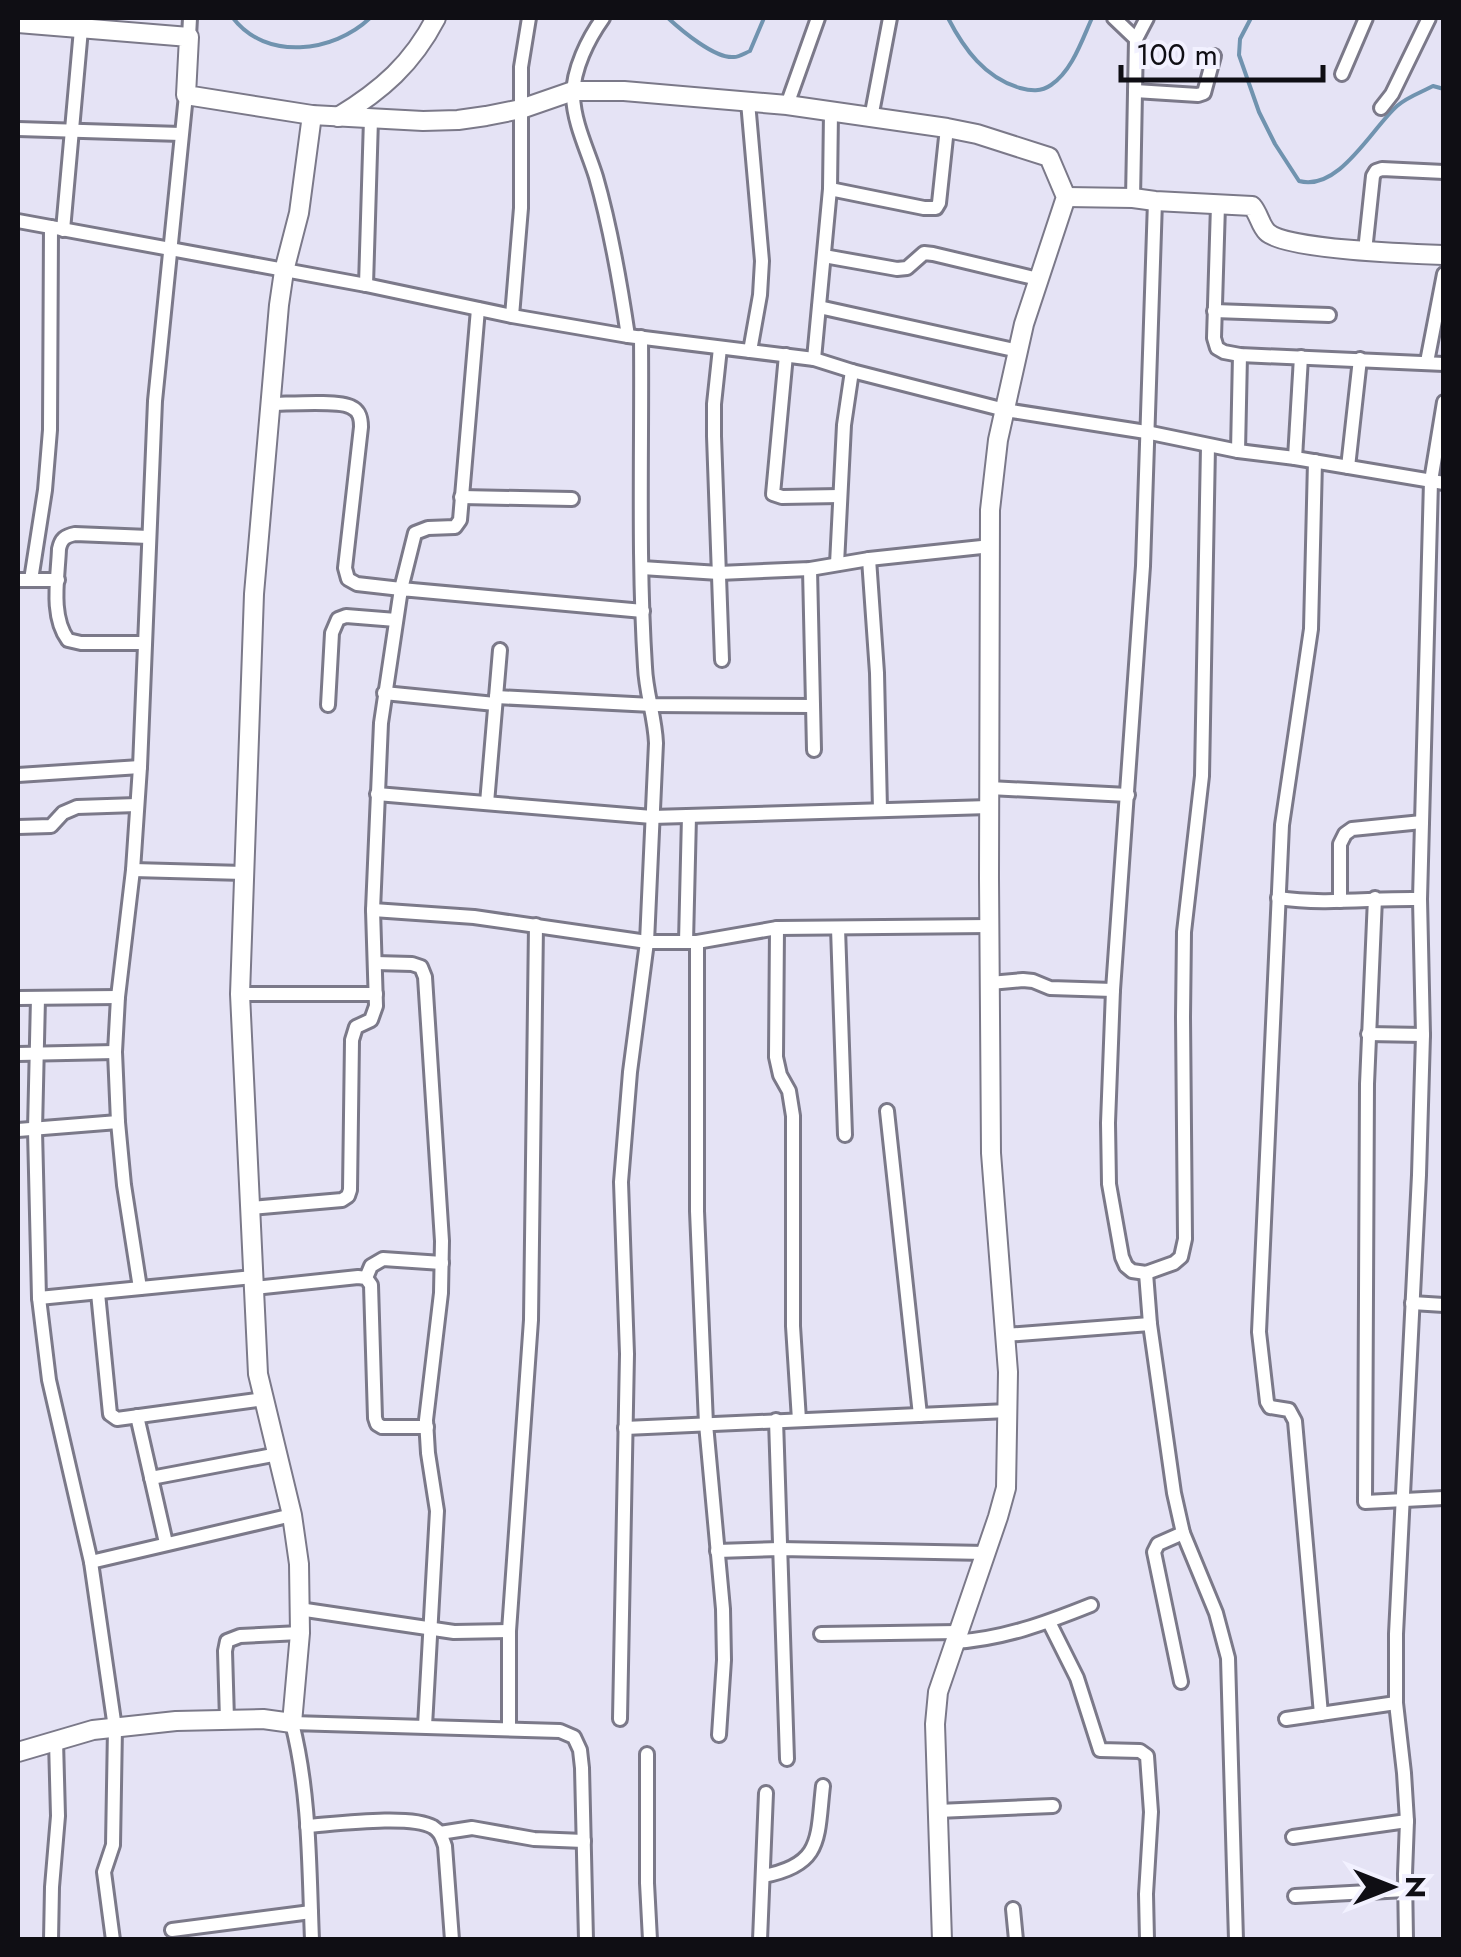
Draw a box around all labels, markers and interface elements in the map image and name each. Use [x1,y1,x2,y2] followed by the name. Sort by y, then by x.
[1121,20,1324,82] scale bar
[1136,33,1218,76] text: 100 m
[1341,1837,1441,1937] north arrow
[1395,1876,1436,1898] text: N

